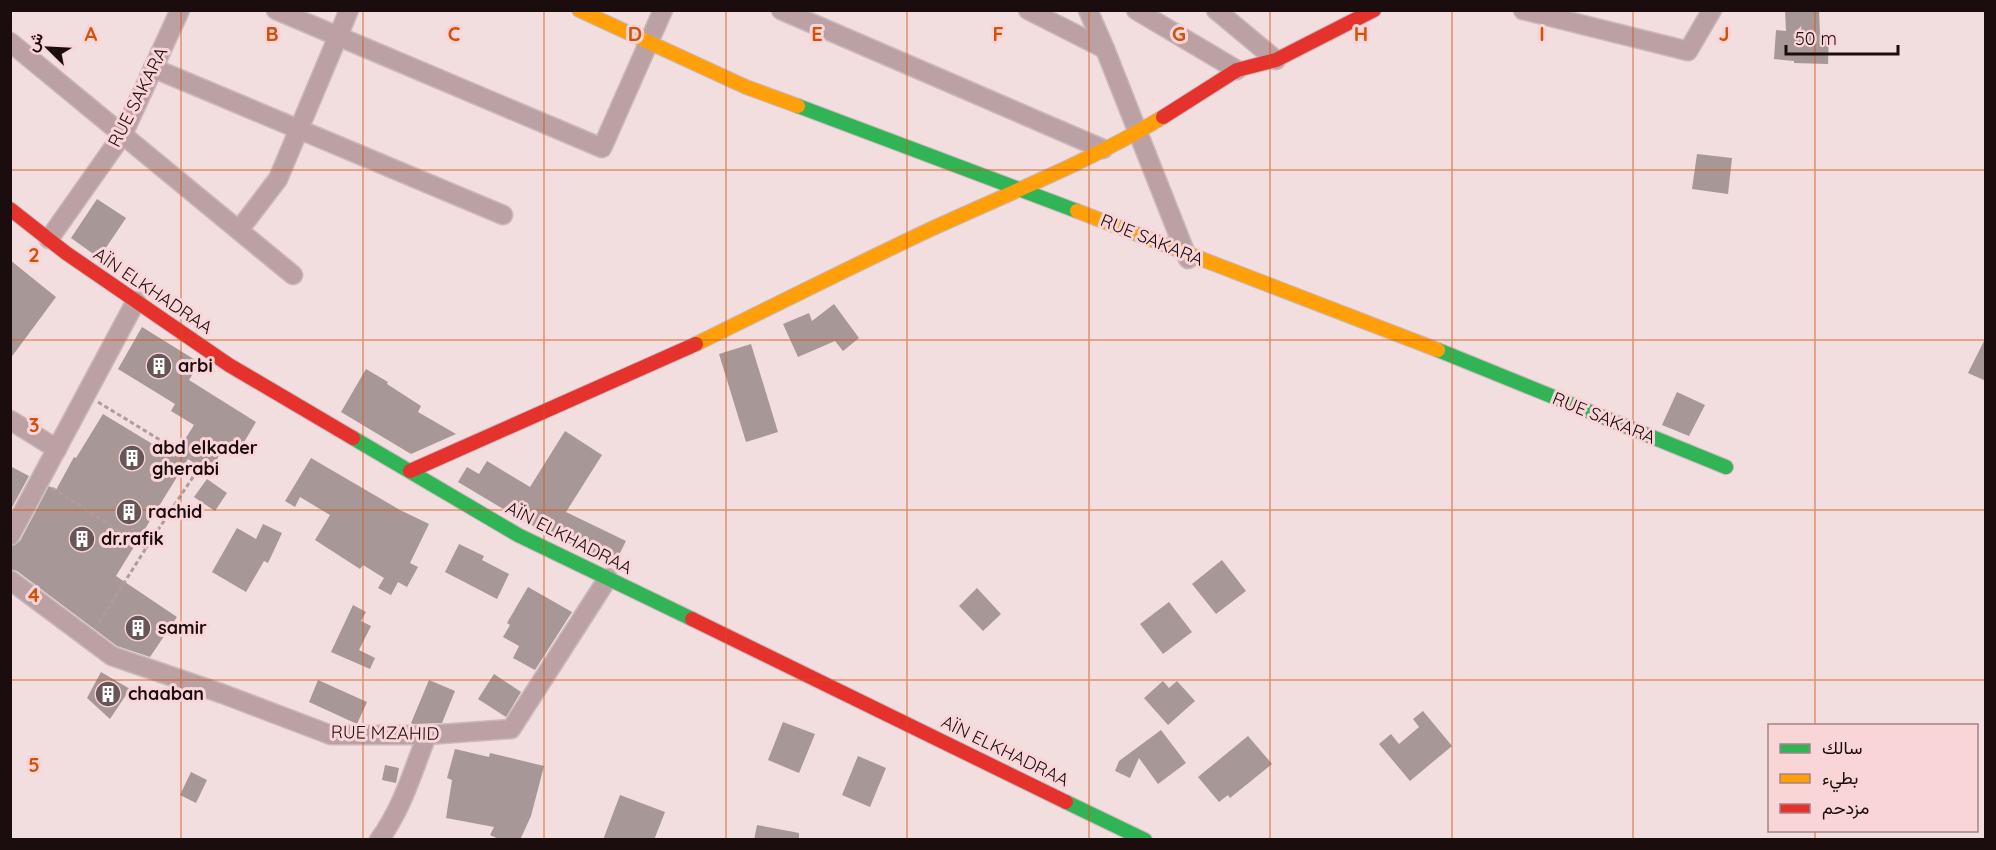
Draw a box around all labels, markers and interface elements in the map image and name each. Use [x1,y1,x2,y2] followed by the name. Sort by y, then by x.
[18,18,78,78] north arrow
[1786,18,1898,56] scale bar
[85,21,98,46] text: A
[265,21,279,46] text: B
[448,21,461,46] text: C
[628,21,642,46] text: D
[811,21,823,46] text: E
[992,21,1004,46] text: F
[1172,21,1186,46] text: G
[1354,21,1368,46] text: H
[1539,21,1545,46] text: I
[1718,21,1730,46] text: J
[1795,27,1837,50] text: 50 m
[21,29,47,55] text: ش
[103,43,173,151] street label: RUE SAKARA
[1097,208,1207,271] street label: RUE SAKARA
[28,242,40,267] text: 2
[89,242,218,339] street label: AÏN ELKHADRAA
[144,351,174,381] building icon: arbi
[178,354,213,377] place label: arbi
[1549,386,1659,449] street label: RUE SAKARA
[29,412,39,437] text: 3
[152,436,258,480] place label: abd elkader gherabi
[117,443,147,473] building icon: abd elkader gherabi
[502,496,637,580] street label: AÏN ELKHADRAA
[114,497,144,527] building icon: rachid
[148,500,202,523] place label: rachid
[67,524,97,554] building icon: dr.rafik
[101,527,164,550] place label: dr.rafik
[28,582,40,607] text: 4
[123,613,153,643] building icon: samir
[158,616,207,639] place label: samir
[93,679,123,709] building icon: chaaban
[128,682,204,705] place label: chaaban
[938,710,1073,792] street label: AÏN ELKHADRAA
[331,720,439,745] street label: RUE MZAHID
[1768,724,1978,832] legend
[1822,736,1862,759] text: سالك
[28,752,40,777] text: 5
[1822,766,1858,793] text: بطيء
[1822,796,1869,820] text: مزدحم

